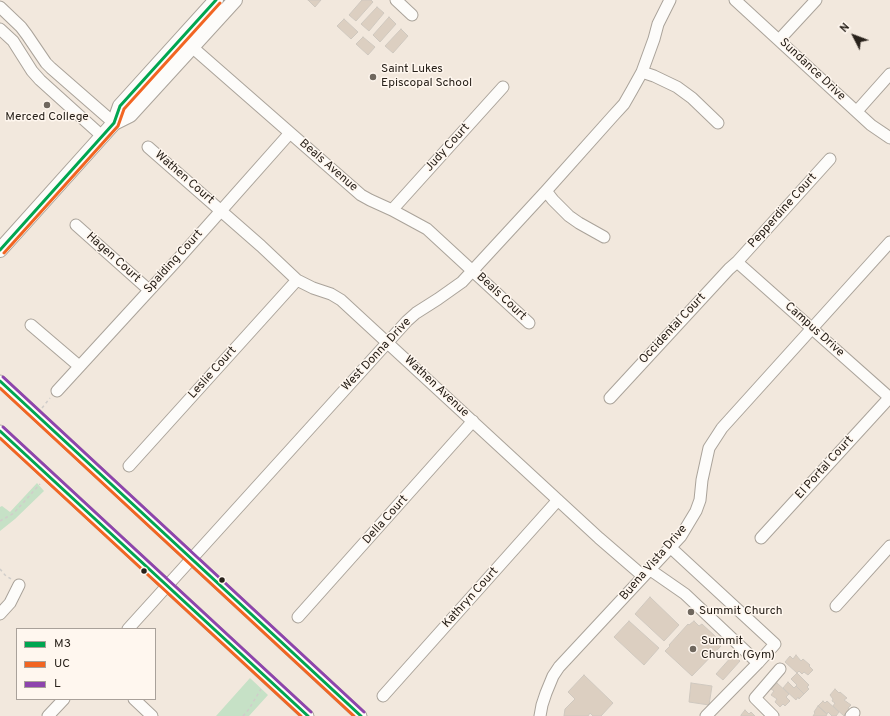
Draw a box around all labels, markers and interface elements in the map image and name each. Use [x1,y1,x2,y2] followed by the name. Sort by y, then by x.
[834,16,874,56] north arrow
[837,20,853,36] text: N
[776,36,848,104] street label: Sundance Drive
[381,63,472,91] place label: Saint Lukes Episcopal School
[368,72,378,82] marker: Saint Lukes Episcopal School
[42,100,52,110] marker: Merced College
[5,111,89,125] place label: Merced College
[423,121,473,175] street label: Judy Court
[296,137,360,195] street label: Beals Avenue
[151,148,217,208] street label: Wathen Court
[746,171,820,251] street label: Pepperdine Court
[142,227,206,297] street label: Spalding Court
[83,230,143,286] street label: Hagen Court
[473,270,529,324] street label: Beals Court
[637,291,709,367] street label: Occidental Court
[781,300,847,360] street label: Campus Drive
[339,315,415,395] street label: West Donna Drive
[186,344,240,402] street label: Leslie Court
[401,353,471,421] street label: Wathen Avenue
[793,434,857,502] street label: El Portal Court
[360,493,412,547] street label: Della Court
[617,522,691,604] street label: Buena Vista Drive
[440,565,502,631] street label: Kathryn Court
[139,566,149,576] unlabelled marker
[217,575,227,585] unlabelled marker
[699,605,782,619] place label: Summit Church
[686,607,696,617] marker: Summit Church
[16,628,156,700] legend
[701,635,775,663] place label: Summit Church (Gym)
[54,636,71,652] text: M3
[688,644,698,654] marker: Summit Church (Gym)
[54,656,70,672] text: UC
[54,676,61,692] text: L

